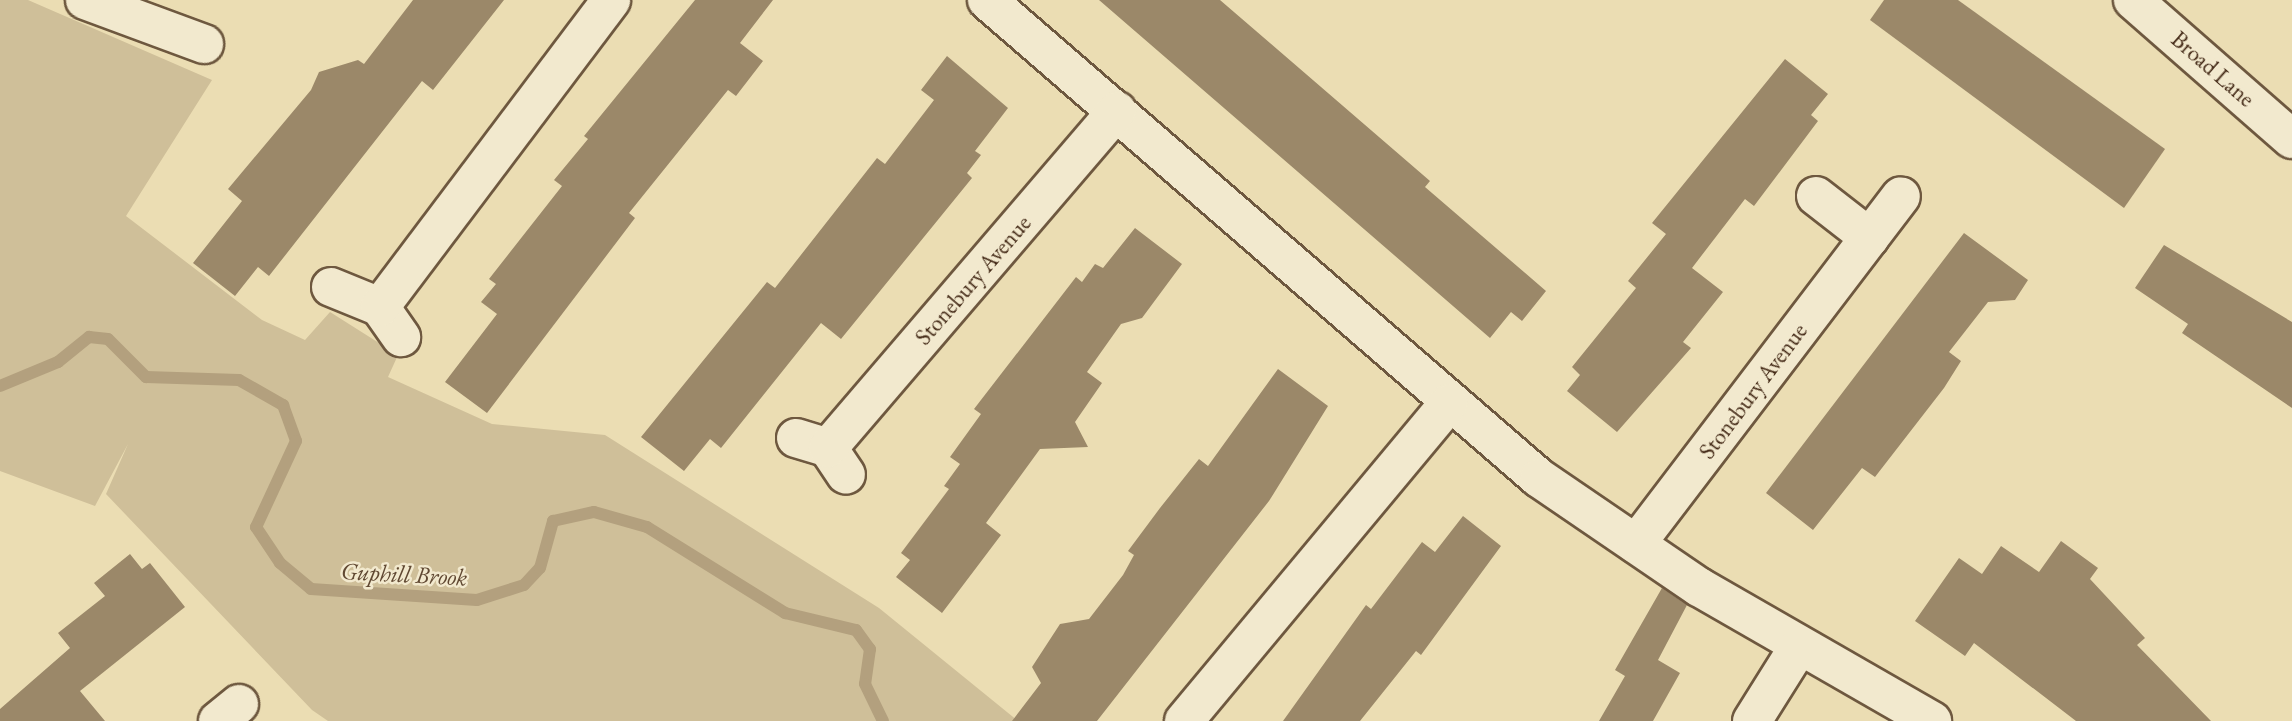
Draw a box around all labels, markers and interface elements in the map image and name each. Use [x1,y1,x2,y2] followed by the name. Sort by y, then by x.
[2166,25,2260,113] street label: Broad Lane
[909,210,1037,350] street label: Stonebury Avenue
[1693,318,1813,464] street label: Stonebury Avenue
[340,556,468,592] water label: Guphill Brook

